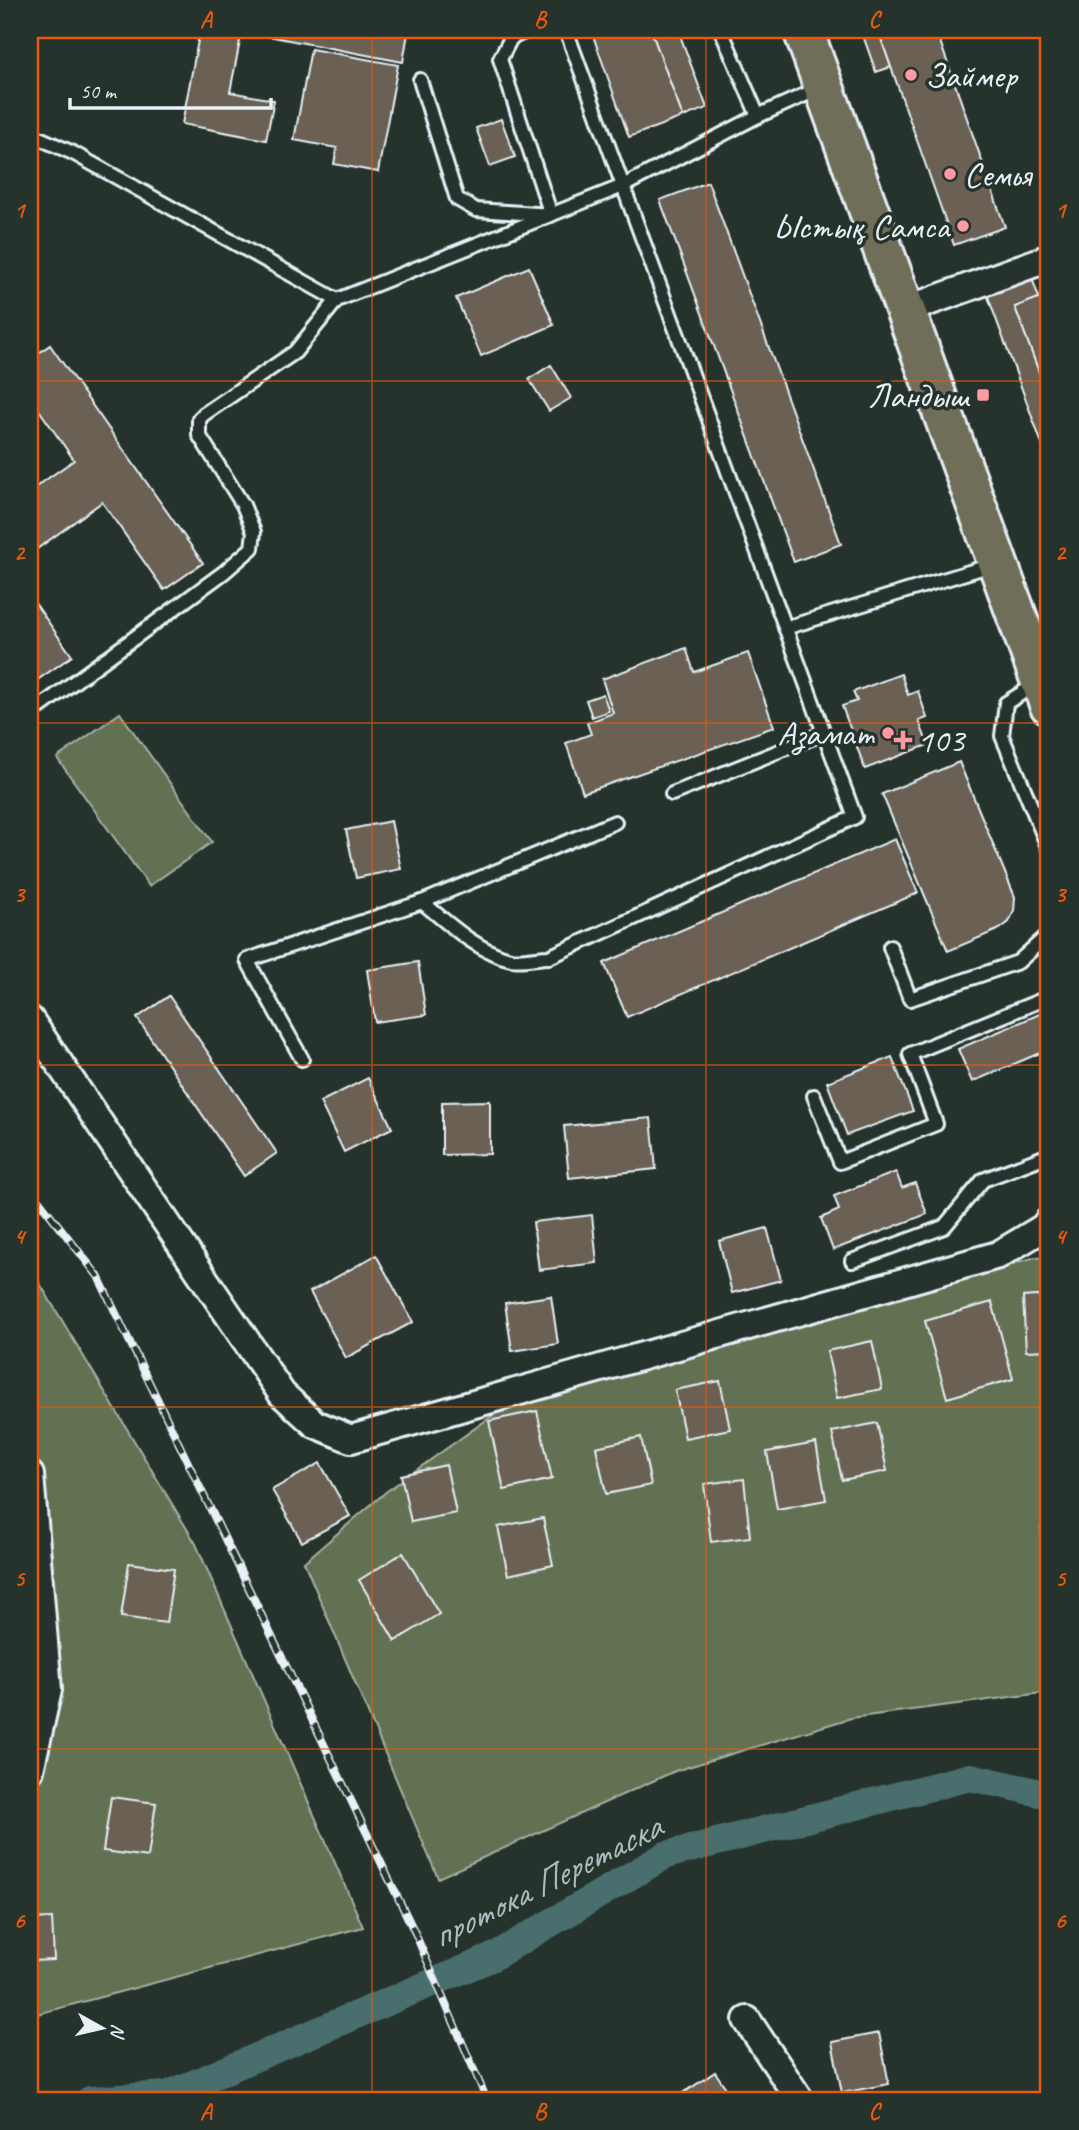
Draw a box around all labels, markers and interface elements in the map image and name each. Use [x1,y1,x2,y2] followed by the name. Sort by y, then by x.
[200,5,214,34] text: A
[534,5,548,34] text: B
[869,5,883,34] text: C
[925,53,1019,98] place label: Займер
[70,66,271,110] scale bar
[903,67,919,83] marker: Займер
[80,78,118,104] text: 50 m
[964,152,1033,197] place label: Семья
[942,166,958,182] marker: Семья
[14,196,27,225] text: 1
[1055,196,1068,225] text: 1
[774,204,951,249] place label: Ыстық Самса
[955,218,971,234] marker: Ыстық Самса
[868,373,970,418] place label: Ландыш
[975,387,991,403] marker: Ландыш
[14,538,27,567] text: 2
[1055,538,1068,567] text: 2
[778,711,875,756] place label: Азамат
[917,718,967,763] place label: 103
[880,725,896,741] marker: Азамат
[895,732,911,748] marker: 103
[14,880,27,909] text: 3
[1055,880,1068,909] text: 3
[14,1222,27,1251] text: 4
[1055,1222,1068,1251] text: 4
[14,1564,26,1593] text: 5
[1055,1564,1067,1593] text: 5
[423,1801,672,1959] water label: протока Перетаска
[14,1906,27,1935] text: 6
[1055,1906,1068,1935] text: 6
[66,1994,136,2064] north arrow
[105,2023,131,2041] text: N
[200,2097,214,2126] text: A
[534,2097,548,2126] text: B
[869,2097,883,2126] text: C

